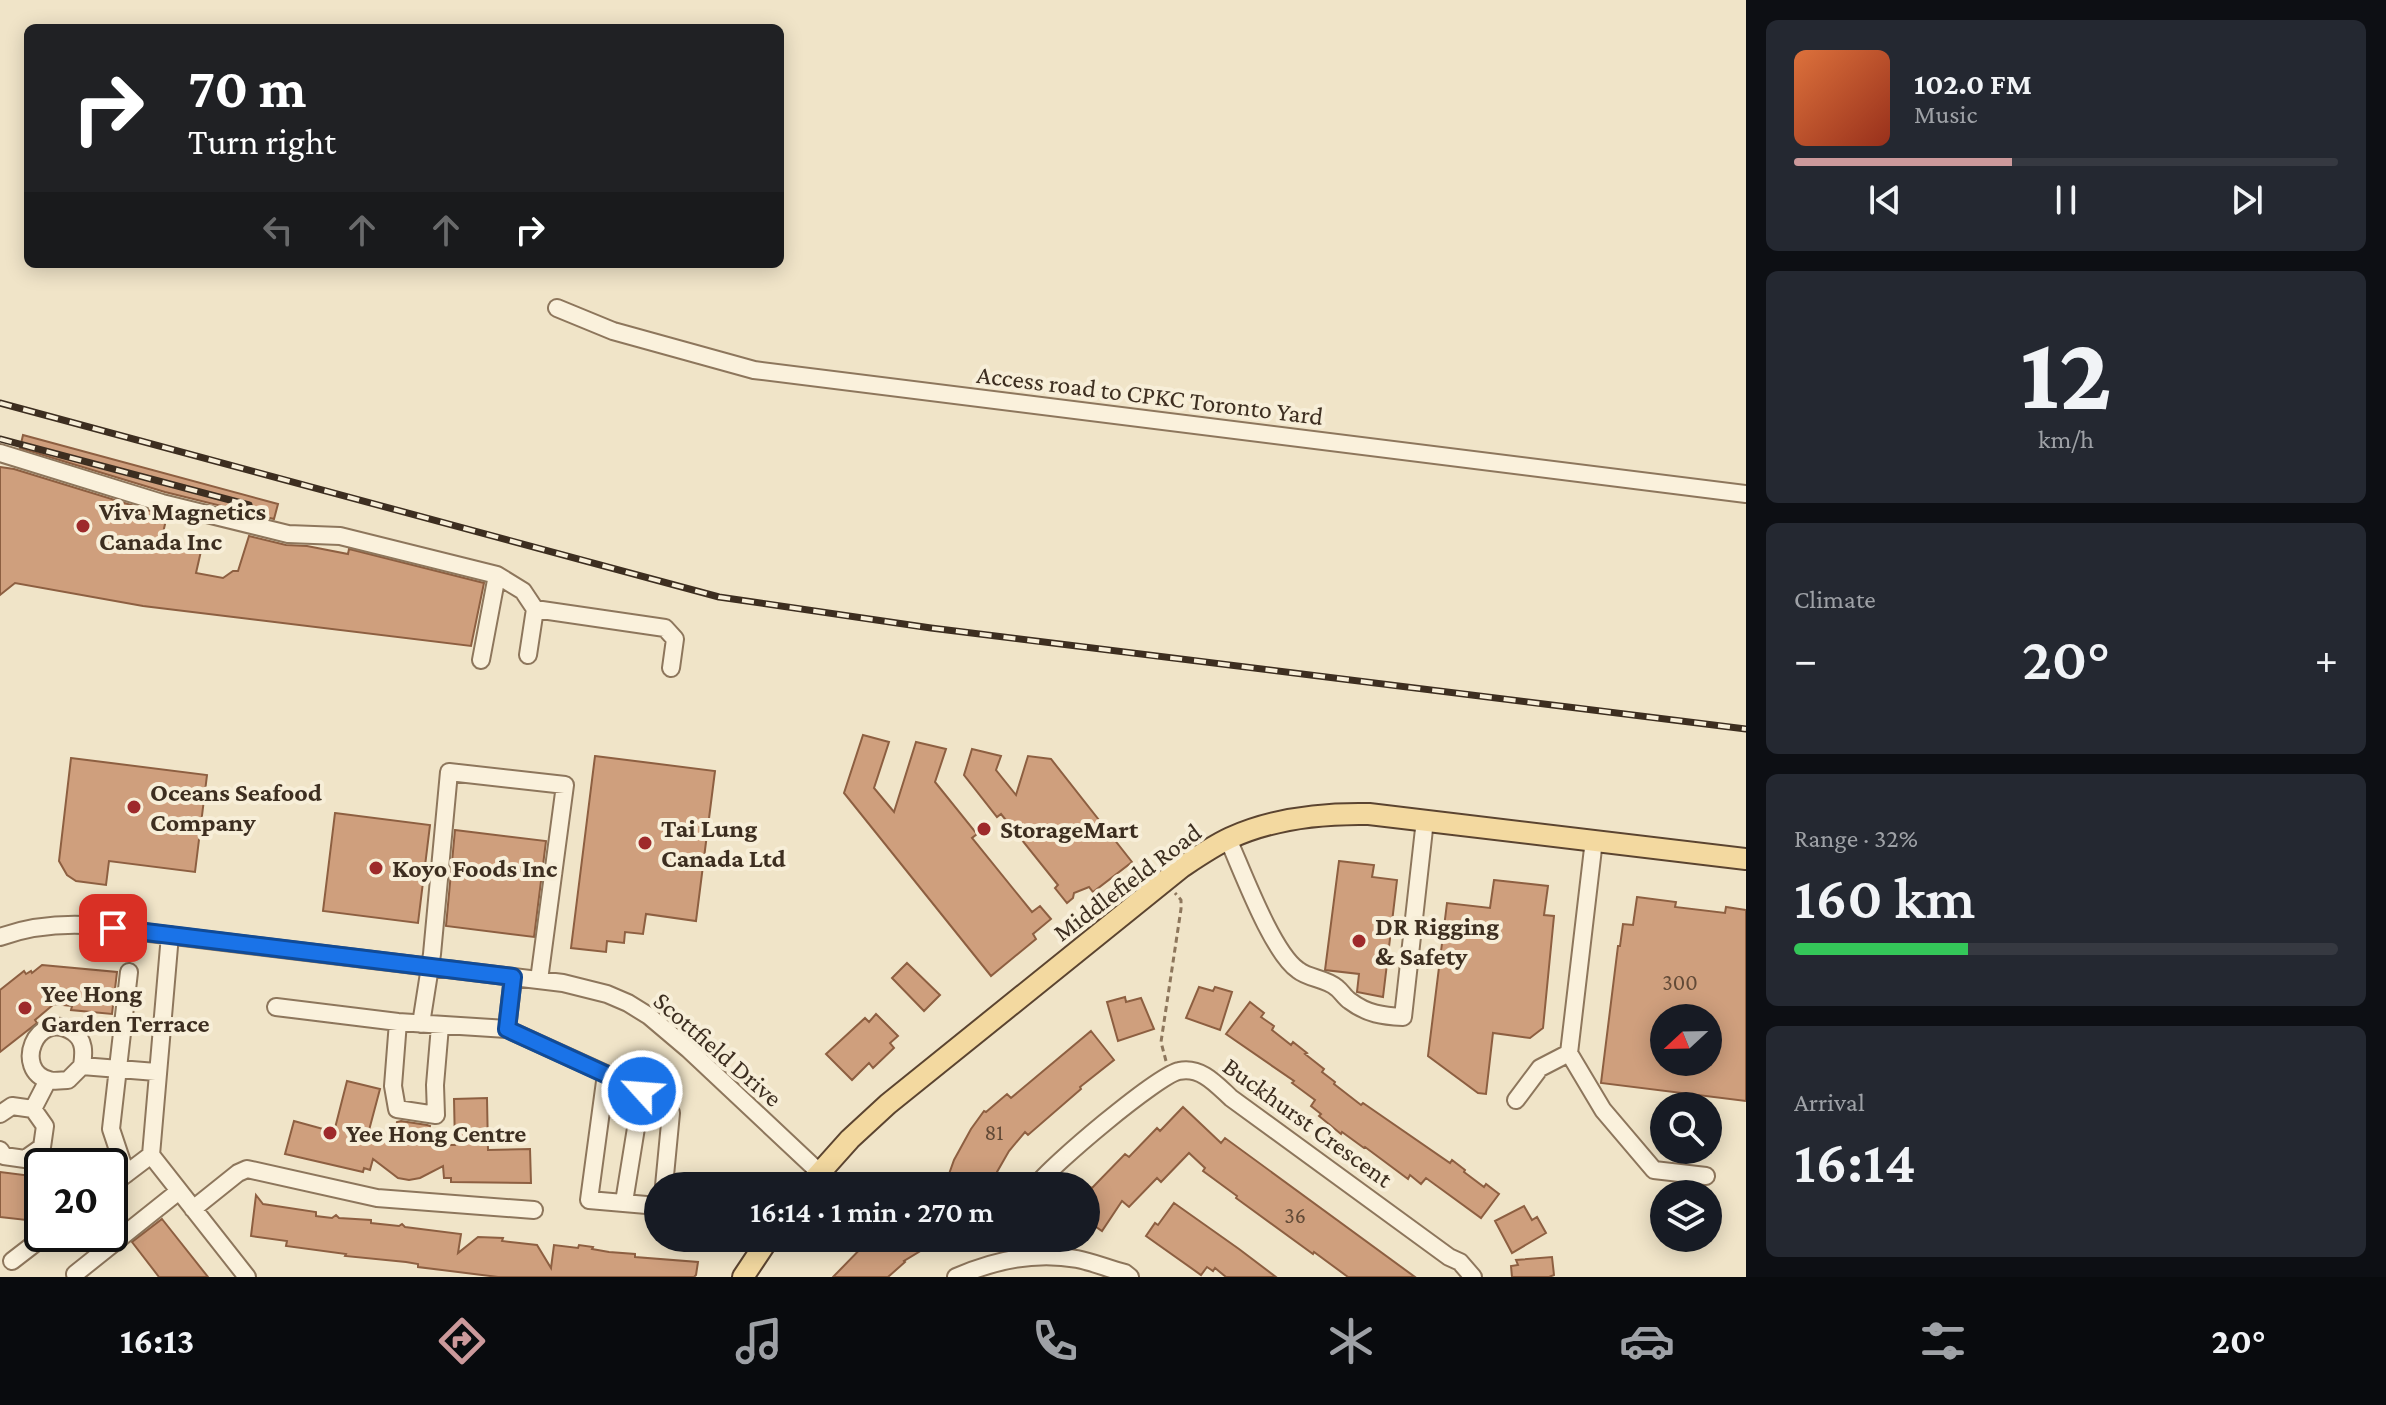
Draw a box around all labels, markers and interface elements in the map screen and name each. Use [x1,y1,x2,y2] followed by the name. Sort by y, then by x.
[56,56,160,160] icon: right
[188,57,307,119] text: 70 m
[1914,67,2032,100] text: 102.0 FM
[1914,100,1977,129] text: Music
[188,122,336,162] text: Turn right
[1863,178,1907,222] icon: previous
[2044,178,2088,222] icon: pause
[2225,178,2269,222] icon: next
[256,208,300,252] icon: left
[340,208,384,252] icon: ahead
[424,208,468,252] icon: ahead
[508,208,552,252] icon: right
[2020,315,2112,430] text: 12
[975,360,1325,431] street label: Access road to CPKC Toronto Yard
[2038,425,2094,454] text: km/h
[98,497,266,556] place label: Viva Magnetics Canada Inc
[74,517,92,535] marker: Viva Magnetics Canada Inc
[1794,585,1876,614] text: Climate
[2022,625,2110,692] text: 20°
[1794,635,1817,683] text: −
[2315,635,2338,683] text: +
[150,778,322,837] place label: Oceans Seafood Company
[125,798,143,816] marker: Oceans Seafood Company
[661,814,786,873] place label: Tai Lung Canada Ltd
[1000,815,1139,844] place label: StorageMart
[1048,817,1207,947] street label: Middlefield Road
[975,820,993,838] marker: StorageMart
[1794,824,1918,853] text: Range · 32%
[636,834,654,852] marker: Tai Lung Canada Ltd
[392,854,558,883] place label: Koyo Foods Inc
[367,859,385,877] marker: Koyo Foods Inc
[1794,864,1975,931] text: 160 km
[79,894,147,962] pin
[91,906,135,950] icon: arrive
[1375,912,1499,971] place label: DR Rigging & Safety
[1350,932,1368,950] marker: DR Rigging & Safety
[1662,970,1698,995] house number: 300
[41,979,210,1038] place label: Yee Hong Garden Terrace
[648,986,788,1113] street label: Scottfield Drive
[16,999,34,1017] marker: Yee Hong Garden Terrace
[1650,1004,1722,1076] north arrow
[1650,1004,1722,1252] map controls
[600,1049,684,1133] position arrow
[1218,1051,1398,1194] street label: Buckhurst Crescent
[1794,1088,1865,1117] text: Arrival
[1650,1092,1722,1164] button: search
[346,1119,526,1148] place label: Yee Hong Centre
[984,1120,1004,1145] house number: 81
[321,1124,339,1142] marker: Yee Hong Centre
[1794,1128,1916,1195] text: 16:14
[24,1148,128,1252] speed limit sign: 20
[1650,1180,1722,1252] button: layers
[750,1195,994,1228] text: 16:14 · 1 min · 270 m
[1284,1203,1306,1228] house number: 36
[434,1313,490,1369] icon: directions
[731,1313,787,1369] icon: music
[1027,1313,1083,1369] icon: phone
[1323,1313,1379,1369] icon: climate
[1619,1313,1675,1369] icon: car
[1915,1313,1971,1369] icon: filters
[120,1321,194,1361] text: 16:13
[2212,1321,2266,1361] text: 20°

